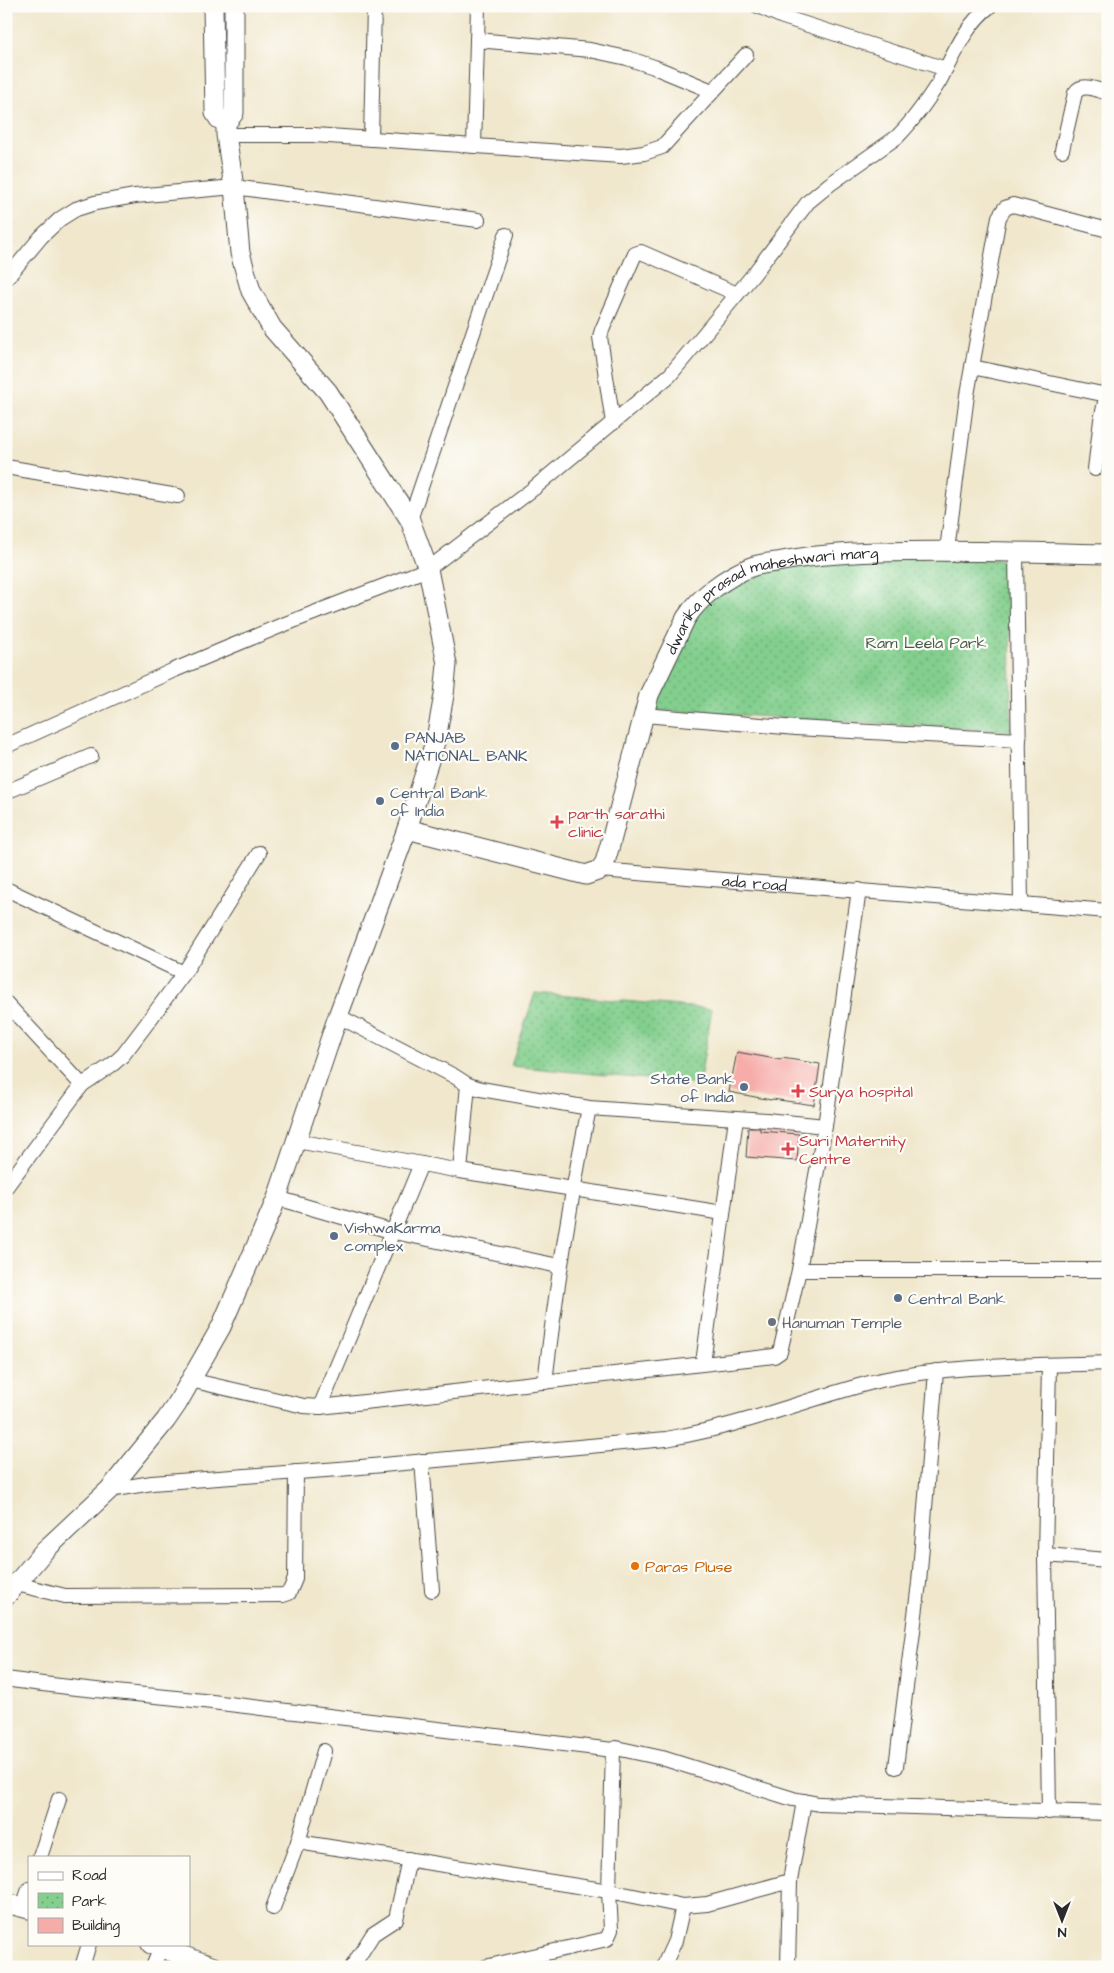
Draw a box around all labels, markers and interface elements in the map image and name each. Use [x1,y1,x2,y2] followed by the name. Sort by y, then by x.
[660,542,879,658] street label: dwarika prasad maheshwari marg
[866,632,987,654] park label: Ram Leela Park
[405,727,528,767] place label: PANJAB NATIONAL BANK
[389,740,401,752] marker: PANJAB NATIONAL BANK
[390,782,488,822] place label: Central Bank of India
[374,795,386,807] marker: Central Bank of India
[568,803,665,843] place label: parth sarathi clinic
[550,815,564,829] marker: parth sarathi clinic
[721,870,788,897] street label: ada road
[650,1068,734,1108] place label: State Bank of India
[738,1081,750,1093] marker: State Bank of India
[809,1081,913,1104] place label: Surya hospital
[791,1084,805,1098] marker: Surya hospital
[799,1130,906,1170] place label: Suri Maternity Centre
[781,1142,795,1156] marker: Suri Maternity Centre
[344,1217,441,1257] place label: VishwaKarma complex
[328,1230,340,1242] marker: VishwaKarma complex
[908,1288,1006,1310] place label: Central Bank
[892,1292,904,1304] marker: Central Bank
[782,1312,902,1334] place label: Hanuman Temple
[766,1316,778,1328] marker: Hanuman Temple
[645,1556,733,1578] place label: Paras Pluse
[629,1560,641,1572] marker: Paras Pluse
[28,1856,190,1946] legend
[72,1865,107,1886] text: Road
[72,1891,107,1912] text: Park
[1036,1896,1086,1946] north arrow
[72,1915,120,1937] text: Building
[1057,1922,1066,1942] text: N

